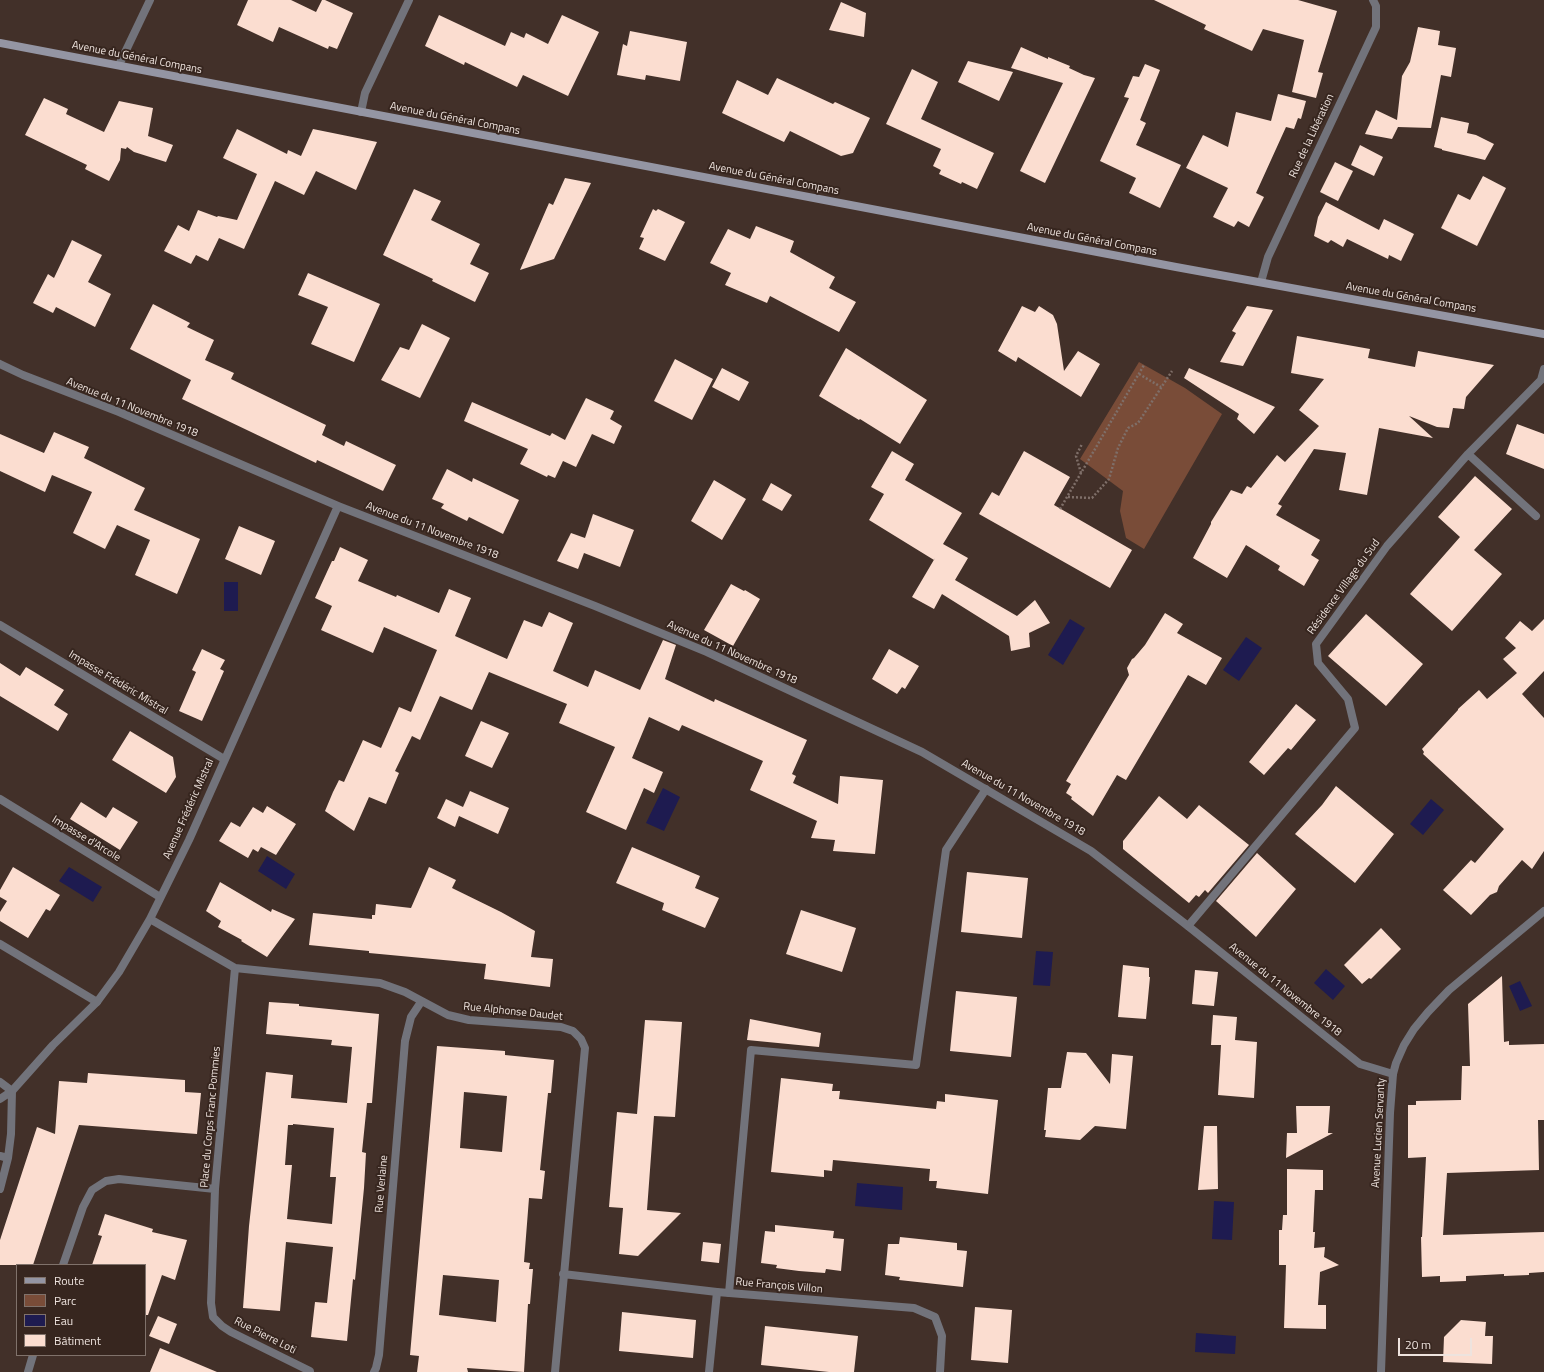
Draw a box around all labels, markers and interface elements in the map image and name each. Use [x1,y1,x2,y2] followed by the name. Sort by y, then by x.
[71,39,203,77] street label: Avenue du Général Compans
[1287,92,1337,180] street label: Rue de la Libération
[389,100,521,138] street label: Avenue du Général Compans
[708,160,840,198] street label: Avenue du Général Compans
[1026,221,1158,259] street label: Avenue du Général Compans
[1345,280,1477,316] street label: Avenue du Général Compans
[64,376,200,440] street label: Avenue du 11 Novembre 1918
[364,500,500,562] street label: Avenue du 11 Novembre 1918
[1305,537,1383,637] street label: Résidence Village du Sud
[665,618,799,688] street label: Avenue du 11 Novembre 1918
[66,648,170,718] street label: Impasse Frédéric Mistral
[161,757,217,861] street label: Avenue Frédéric Mistral
[959,757,1087,839] street label: Avenue du 11 Novembre 1918
[49,813,123,865] street label: Impasse d'Arcole
[1226,941,1344,1039] street label: Avenue du 11 Novembre 1918
[463,1000,563,1024] street label: Rue Alphonse Daudet
[198,1046,224,1188] street label: Place du Corps Franc Pommies
[1370,1078,1388,1188] street label: Avenue Lucien Servanty
[373,1155,391,1213] street label: Rue Verlaine
[16,1264,146,1356] legend
[54,1271,84,1290] text: Route
[735,1276,823,1296] street label: Rue François Villon
[54,1291,76,1310] text: Parc
[54,1311,73,1330] text: Eau
[232,1315,298,1357] street label: Rue Pierre Loti
[1400,1330,1474,1356] scale bar
[54,1331,101,1350] text: Bâtiment
[1405,1335,1431,1354] text: 20 m

